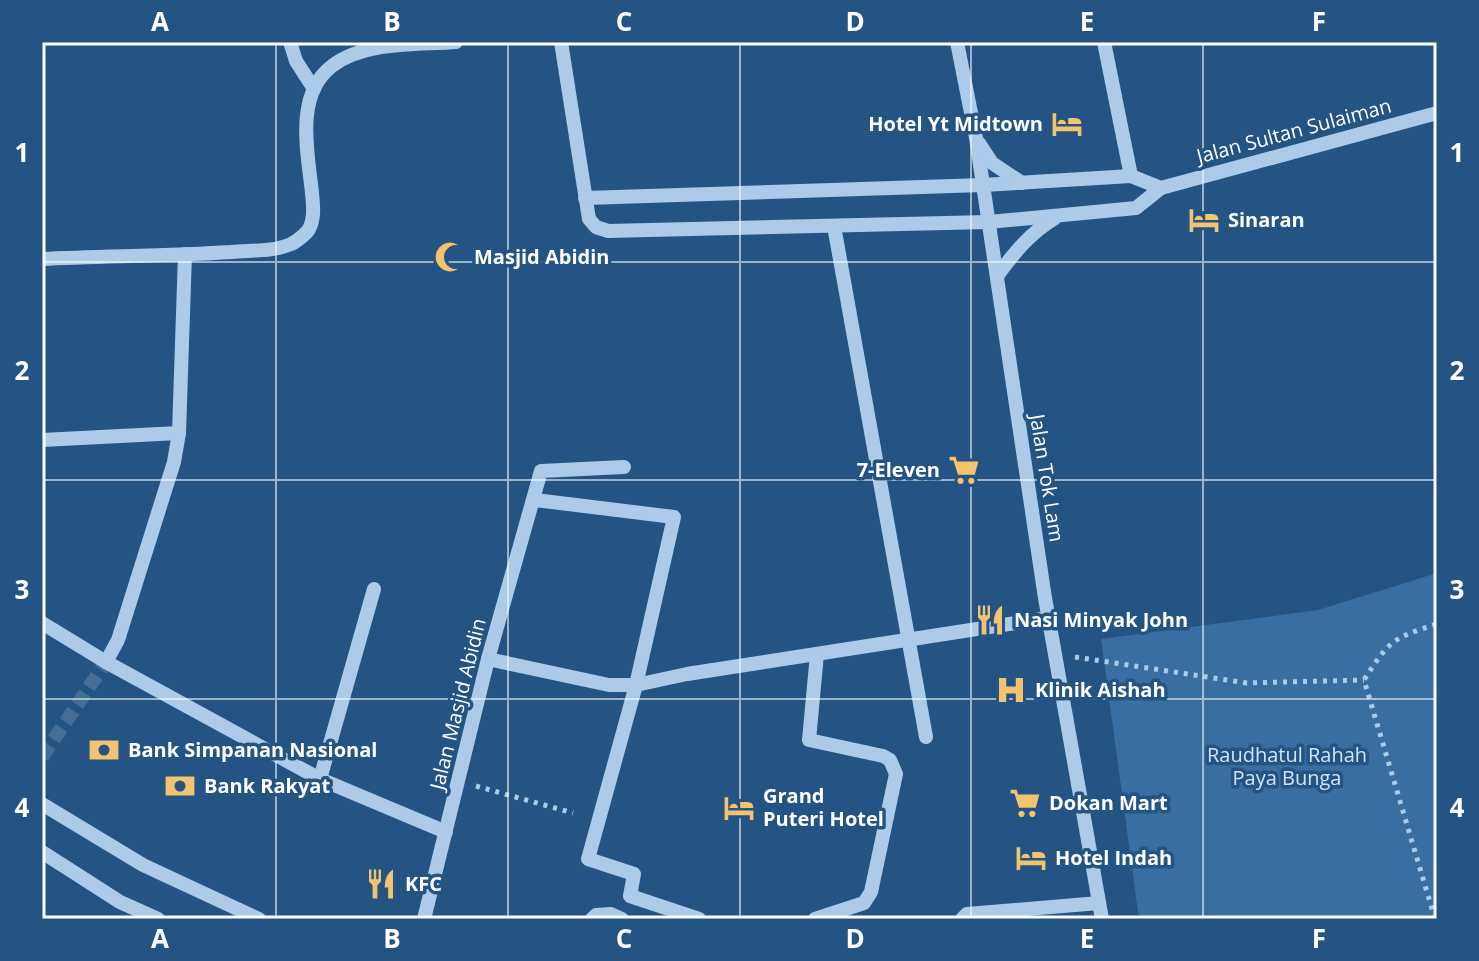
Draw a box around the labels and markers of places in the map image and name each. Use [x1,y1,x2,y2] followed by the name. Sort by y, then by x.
[1050,107,1084,141] hotel icon: Hotel Yt Midtown
[868,110,1043,137] place label: Hotel Yt Midtown
[1187,203,1221,237] hotel icon: Sinaran
[1228,206,1305,233] place label: Sinaran
[433,240,467,274] mosque icon: Masjid Abidin
[474,243,609,270] place label: Masjid Abidin
[947,453,981,487] supermarket icon: 7-Eleven
[857,456,940,483] place label: 7-Eleven
[973,603,1007,637] restaurant icon: Nasi Minyak John
[1014,606,1188,633] place label: Nasi Minyak John
[994,673,1028,707] hospital icon: Klinik Aishah
[1035,676,1166,703] place label: Klinik Aishah
[87,733,121,767] bank icon: Bank Simpanan Nasional
[128,736,377,763] place label: Bank Simpanan Nasional
[163,769,197,803] bank icon: Bank Rakyat
[204,772,330,799] place label: Bank Rakyat
[763,782,884,832] place label: Grand Puteri Hotel
[1008,786,1042,820] supermarket icon: Dokan Mart
[1049,789,1168,816] place label: Dokan Mart
[722,791,756,825] hotel icon: Grand Puteri Hotel
[1014,841,1048,875] hotel icon: Hotel Indah
[1055,844,1172,871] place label: Hotel Indah
[364,867,398,901] restaurant icon: KFC
[405,870,442,897] place label: KFC

